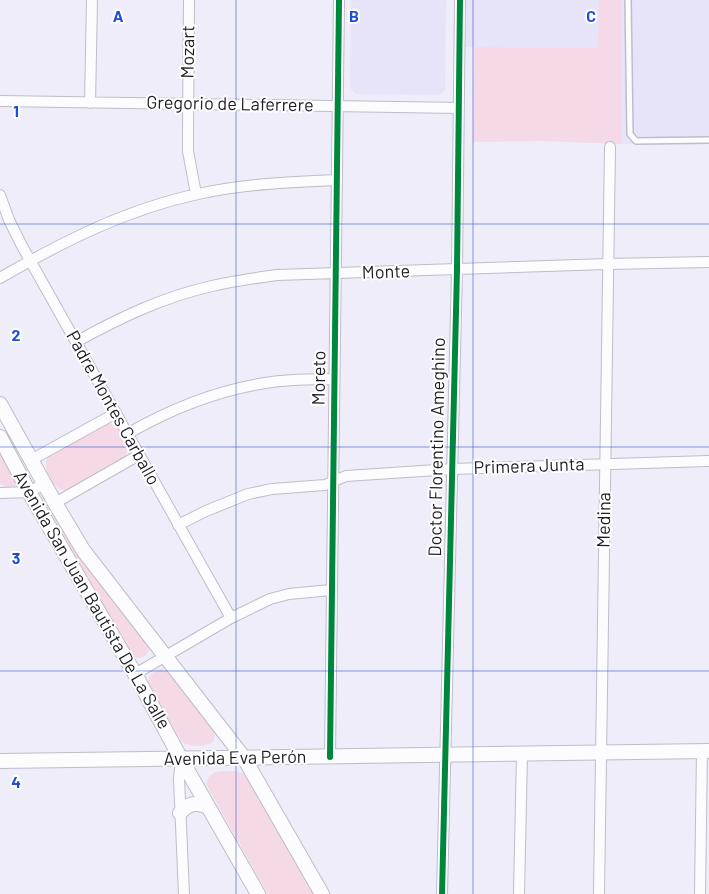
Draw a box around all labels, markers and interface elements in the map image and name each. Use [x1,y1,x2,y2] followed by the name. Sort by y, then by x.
[113,6,124,25] text: A
[349,6,359,25] text: B
[586,6,596,25] text: C
[176,25,198,79] street label: Mozart
[146,91,314,115] street label: Gregorio de Laferrere
[13,101,19,120] text: 1
[361,259,410,283] street label: Monte
[12,325,21,344] text: 2
[62,326,166,489] street label: Padre Montes Carballo
[423,337,449,557] street label: Doctor Florentino Ameghino
[307,350,329,406] street label: Moreto
[473,452,585,478] street label: Primera Junta
[10,466,176,733] street label: Avenida San Juan Bautista De La Salle
[592,492,614,548] street label: Medina
[12,548,20,567] text: 3
[163,745,307,769] street label: Avenida Eva Perón
[11,772,21,791] text: 4

